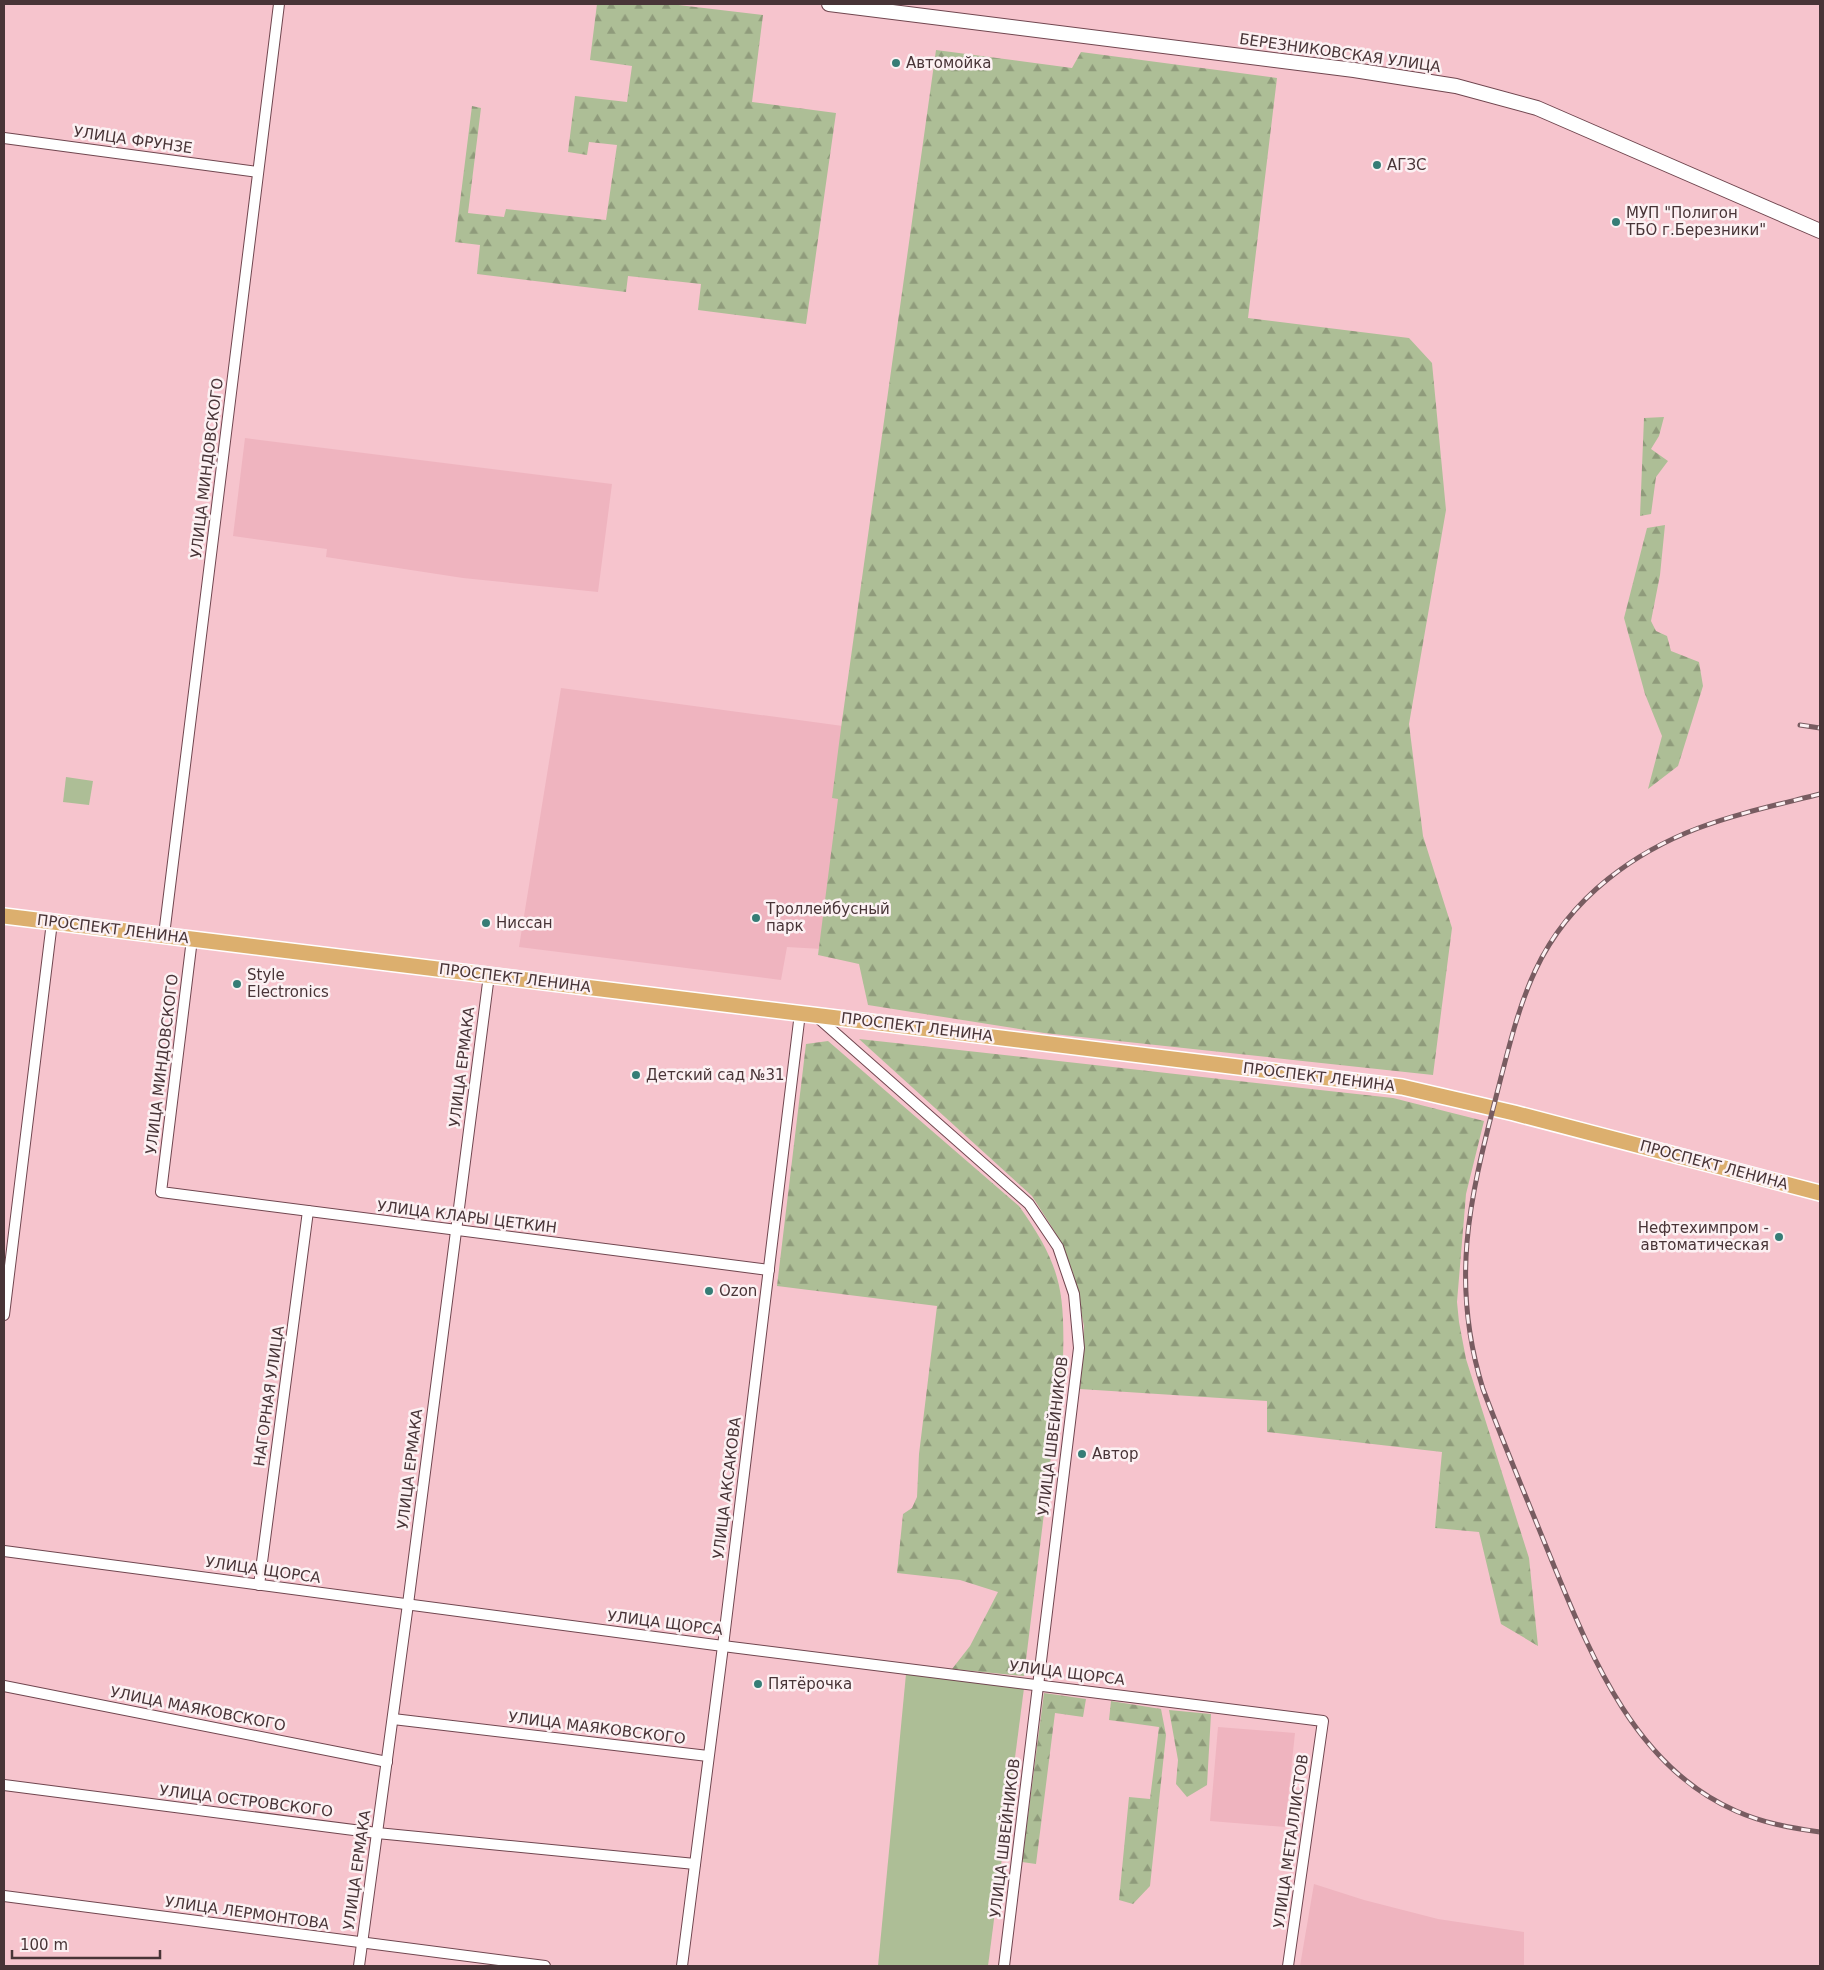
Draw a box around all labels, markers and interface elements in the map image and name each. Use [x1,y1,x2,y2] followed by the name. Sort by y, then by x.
[1238,30,1443,76] street label: БЕРЕЗНИКОВСКАЯ УЛИЦА
[906,54,992,72] place label: Автомойка
[890,57,902,69] marker: Автомойка
[72,123,194,157] street label: УЛИЦА ФРУНЗЕ
[1387,156,1427,174] place label: АГЗС
[1371,159,1383,171] marker: АГЗС
[1625,204,1766,239] place label: МУП "Полигон ТБО г.Березники"
[1610,216,1622,228] marker: МУП "Полигон ТБО г.Березники"
[187,377,227,559] street label: УЛИЦА МИНДОВСКОГО
[765,900,890,935] place label: Троллейбусный парк
[36,911,191,947] street label: ПРОСПЕКТ ЛЕНИНА
[750,912,762,924] marker: Троллейбусный парк
[496,914,553,932] place label: Ниссан
[480,917,492,929] marker: Ниссан
[438,960,593,996] street label: ПРОСПЕКТ ЛЕНИНА
[247,966,329,1001] place label: Style Electronics
[142,973,182,1155] street label: УЛИЦА МИНДОВСКОГО
[231,978,243,990] marker: Style Electronics
[446,1005,478,1128] street label: УЛИЦА ЕРМАКА
[840,1009,995,1045] street label: ПРОСПЕКТ ЛЕНИНА
[1242,1059,1397,1095] street label: ПРОСПЕКТ ЛЕНИНА
[646,1066,785,1084] place label: Детский сад №31
[630,1069,642,1081] marker: Детский сад №31
[1638,1137,1791,1194] street label: ПРОСПЕКТ ЛЕНИНА
[376,1197,558,1237] street label: УЛИЦА КЛАРЫ ЦЕТКИН
[1638,1219,1769,1254] place label: Нефтехимпром - автоматическая
[1773,1231,1785,1243] marker: Нефтехимпром - автоматическая
[719,1282,757,1300] place label: Ozon
[703,1285,715,1297] marker: Ozon
[250,1324,288,1467] street label: НАГОРНАЯ УЛИЦА
[1033,1355,1072,1517] street label: УЛИЦА ШВЕЙНИКОВ
[394,1407,426,1530] street label: УЛИЦА ЕРМАКА
[709,1415,745,1560] street label: УЛИЦА АКСАКОВА
[1092,1445,1139,1463] place label: Автор
[1076,1448,1088,1460] marker: Автор
[204,1553,323,1587] street label: УЛИЦА ЩОРСА
[606,1607,725,1639] street label: УЛИЦА ЩОРСА
[1008,1657,1127,1689] street label: УЛИЦА ЩОРСА
[768,1675,852,1693] place label: Пятёрочка
[752,1678,764,1690] marker: Пятёрочка
[109,1683,287,1735] street label: УЛИЦА МАЯКОВСКОГО
[507,1708,687,1748] street label: УЛИЦА МАЯКОВСКОГО
[1270,1753,1312,1929] street label: УЛИЦА МЕТАЛЛИСТОВ
[985,1757,1024,1919] street label: УЛИЦА ШВЕЙНИКОВ
[158,1781,334,1821] street label: УЛИЦА ОСТРОВСКОГО
[340,1808,374,1931] street label: УЛИЦА ЕРМАКА
[164,1893,331,1934] street label: УЛИЦА ЛЕРМОНТОВА
[12,1928,160,1960] scale bar
[20,1936,68,1954] text: 100 m

